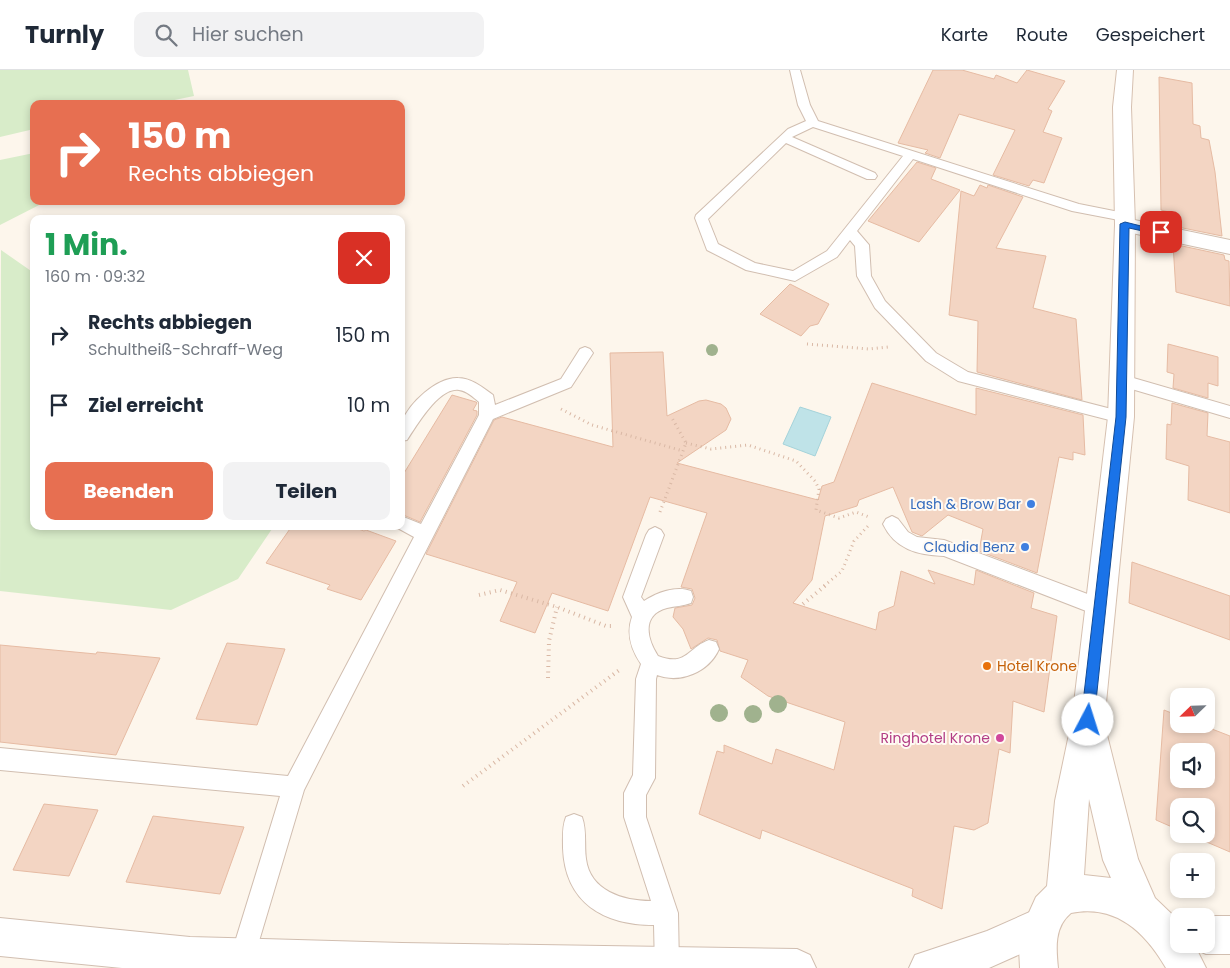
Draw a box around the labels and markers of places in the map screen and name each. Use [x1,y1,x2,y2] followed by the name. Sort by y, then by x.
[1140,211,1182,253] pin
[910,494,1021,514] place label: Lash & Brow Bar
[1025,498,1037,510] marker: Lash & Brow Bar
[924,537,1015,557] place label: Claudia Benz
[1019,541,1031,553] marker: Claudia Benz
[997,656,1077,676] place label: Hotel Krone
[981,660,993,672] marker: Hotel Krone
[881,728,990,748] place label: Ringhotel Krone
[994,732,1006,744] marker: Ringhotel Krone

